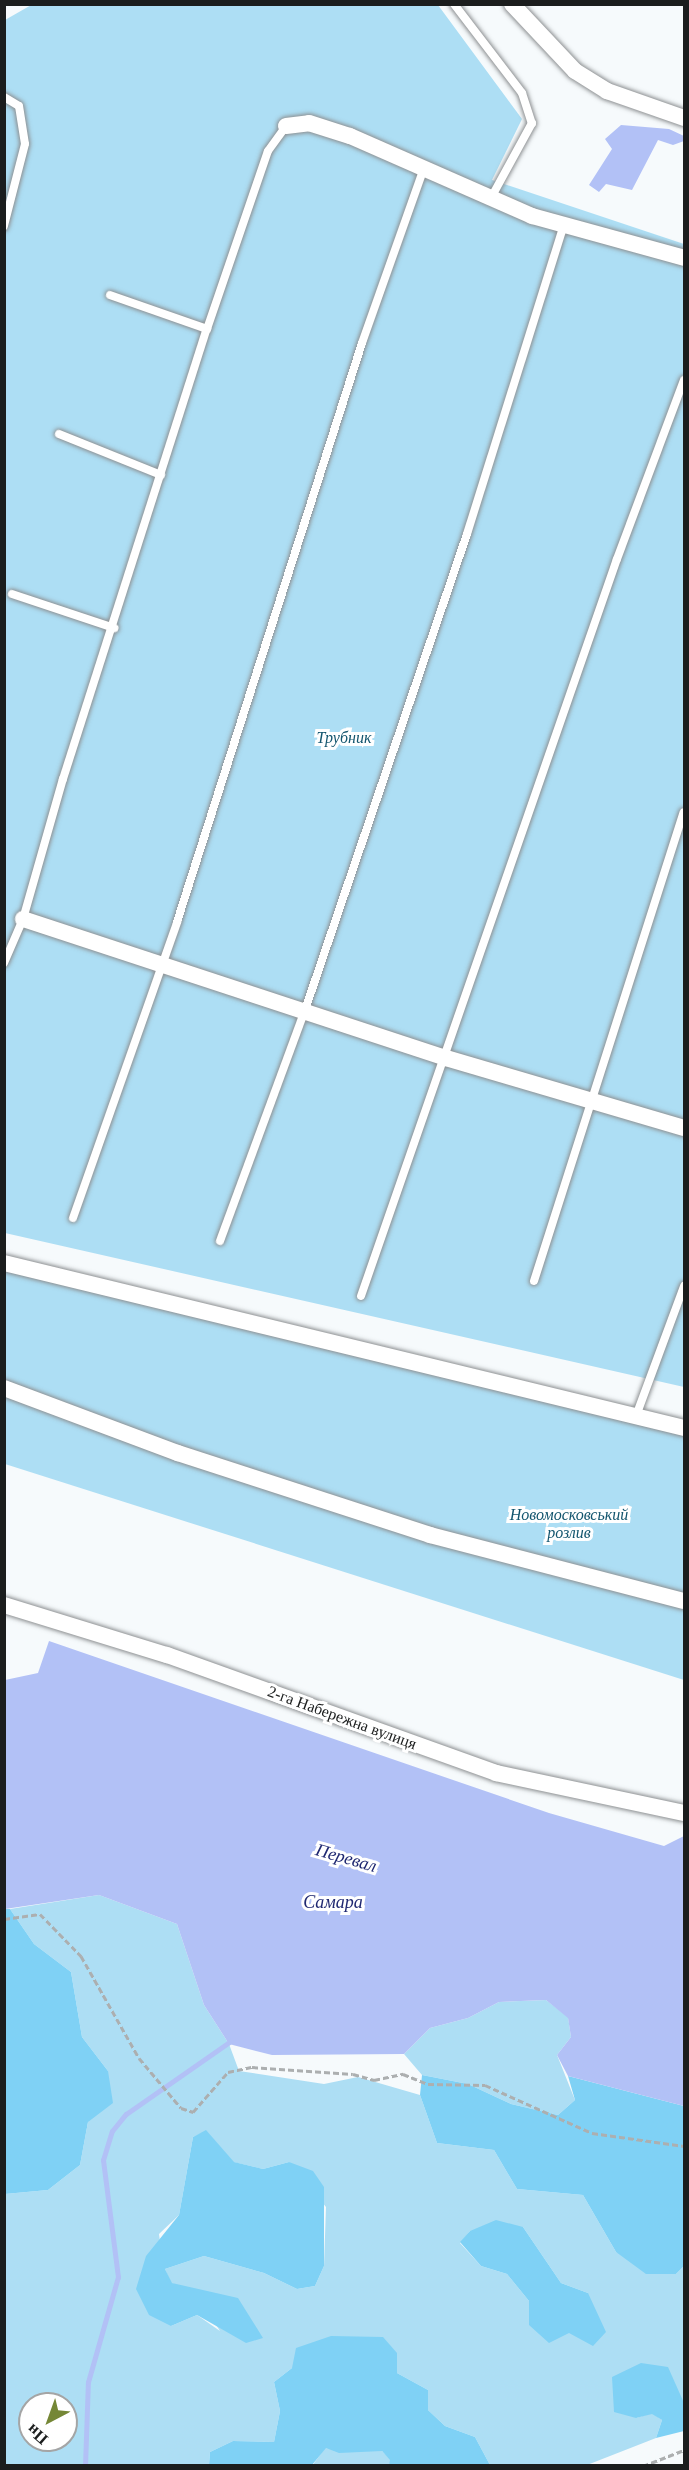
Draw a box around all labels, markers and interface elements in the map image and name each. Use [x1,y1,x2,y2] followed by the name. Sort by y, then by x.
[317,728,371,748] park label: Трубник
[510,1505,628,1543] park label: Новомосковський розлив
[265,1682,419,1754] street label: 2-га Набережна вулиця
[313,1839,379,1877] water label: Перевал
[303,1891,363,1913] water label: Самара
[18,2392,78,2452] north arrow
[23,2421,51,2448] text: Пн

